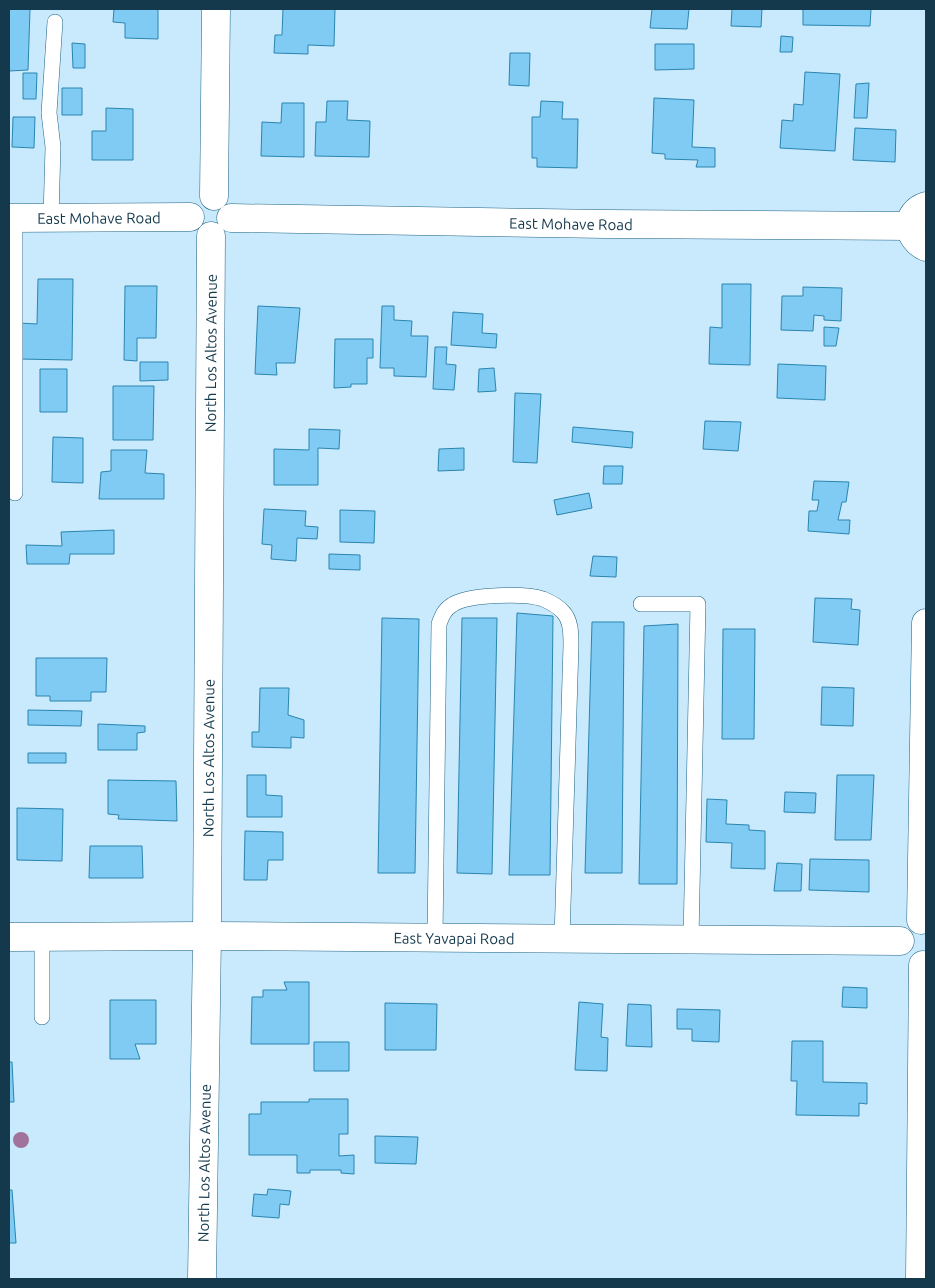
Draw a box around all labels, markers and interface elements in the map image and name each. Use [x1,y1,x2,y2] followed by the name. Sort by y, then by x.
[37,209,161,226] street label: East Mohave Road
[509,214,633,233] street label: East Mohave Road
[201,274,219,432] street label: North Los Altos Avenue
[199,679,217,837] street label: North Los Altos Avenue
[393,929,515,947] street label: East Yavapai Road
[194,1084,213,1242] street label: North Los Altos Avenue

